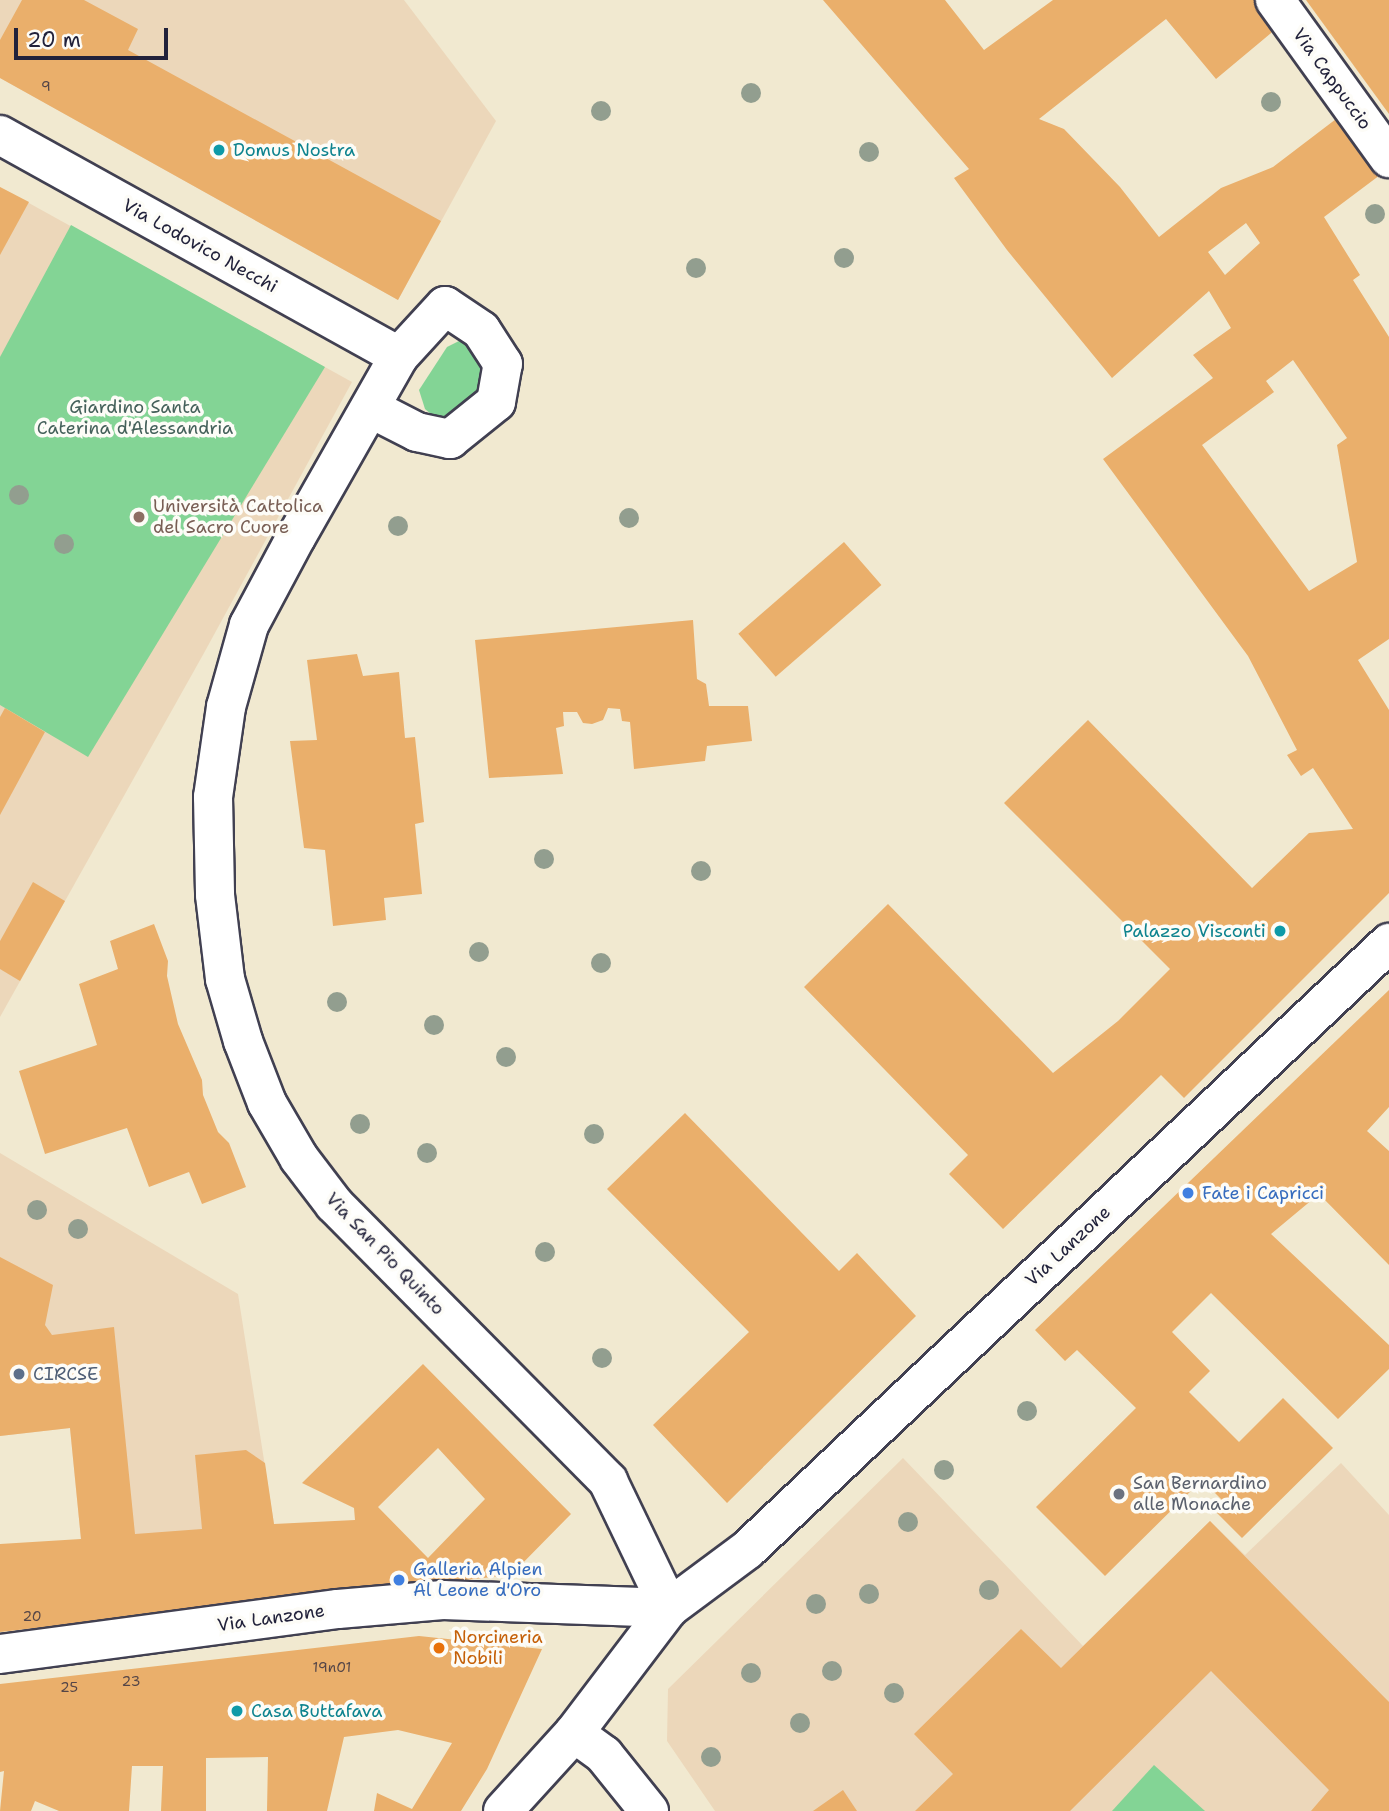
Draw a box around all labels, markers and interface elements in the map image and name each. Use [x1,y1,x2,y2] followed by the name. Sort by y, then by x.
[18,14,172,58] scale bar
[1288,24,1376,134] street label: Via Cappuccio
[27,26,81,54] text: 20 m
[41,78,51,94] house number: 9
[233,139,355,161] place label: Domus Nostra
[211,142,227,158] marker: Domus Nostra
[119,194,281,298] street label: Via Lodovico Necchi
[37,397,233,440] park label: Giardino Santa Caterina d'Alessandria
[153,496,323,538] place label: Università Cattolica del Sacro Cuore
[131,509,147,525] marker: Università Cattolica del Sacro Cuore
[1123,920,1266,942] place label: Palazzo Visconti
[1272,923,1288,939] marker: Palazzo Visconti
[1202,1182,1324,1204] place label: Fate i Capricci
[1180,1185,1196,1201] marker: Fate i Capricci
[321,1188,449,1320] street label: Via San Pio Quinto
[1021,1201,1115,1291] street label: Via Lanzone
[33,1363,98,1385] place label: CIRCSE
[11,1366,27,1382] marker: CIRCSE
[1133,1473,1267,1516] place label: San Bernardino alle Monache
[1111,1486,1127,1502] marker: San Bernardino alle Monache
[413,1559,542,1602] place label: Galleria Alpien Al Leone d'Oro
[391,1572,407,1588] marker: Galleria Alpien Al Leone d'Oro
[216,1600,326,1636] street label: Via Lanzone
[22,1608,42,1624] house number: 20
[453,1627,543,1670] place label: Norcineria Nobili
[431,1640,447,1656] marker: Norcineria Nobili
[313,1659,351,1675] house number: 19n01
[122,1673,140,1689] house number: 23
[60,1679,78,1695] house number: 25
[251,1700,382,1722] place label: Casa Buttafava
[229,1703,245,1719] marker: Casa Buttafava

